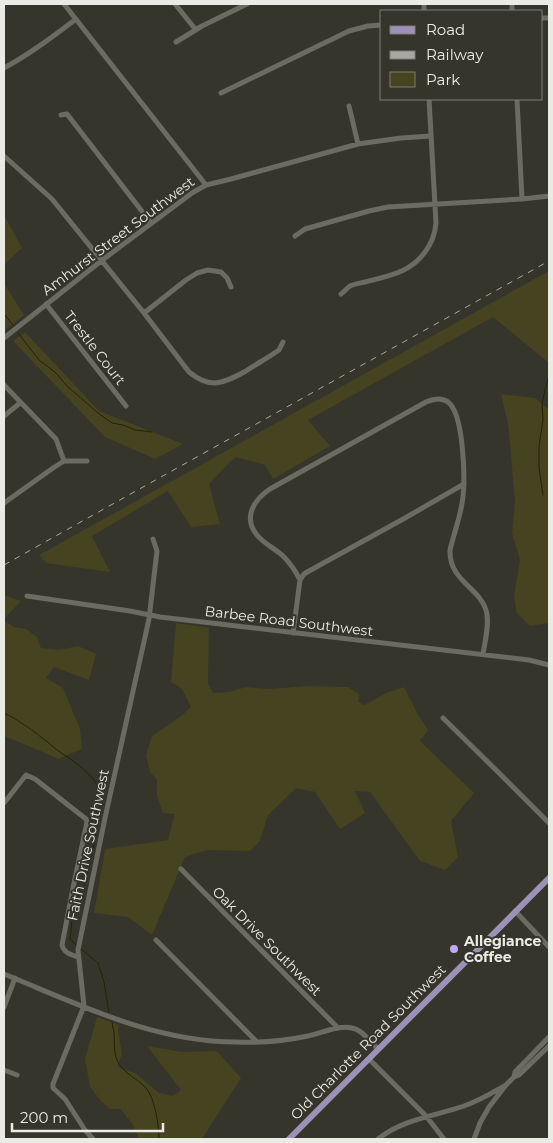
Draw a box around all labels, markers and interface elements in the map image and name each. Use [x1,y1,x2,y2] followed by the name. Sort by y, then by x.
[380,10,543,100] legend
[426,20,465,39] text: Road
[426,45,484,64] text: Railway
[426,70,460,89] text: Park
[38,173,198,299] street label: Amhurst Street Southwest
[60,307,130,389] street label: Trestle Court
[204,602,375,640] street label: Barbee Road Southwest
[63,767,113,922] street label: Faith Drive Southwest
[209,883,326,1000] street label: Oak Drive Southwest
[463,932,542,966] place label: Allegiance Coffee
[448,943,460,955] marker: Allegiance Coffee
[286,960,450,1124] street label: Old Charlotte Road Southwest
[12,1100,164,1132] scale bar
[20,1108,68,1127] text: 200 m

